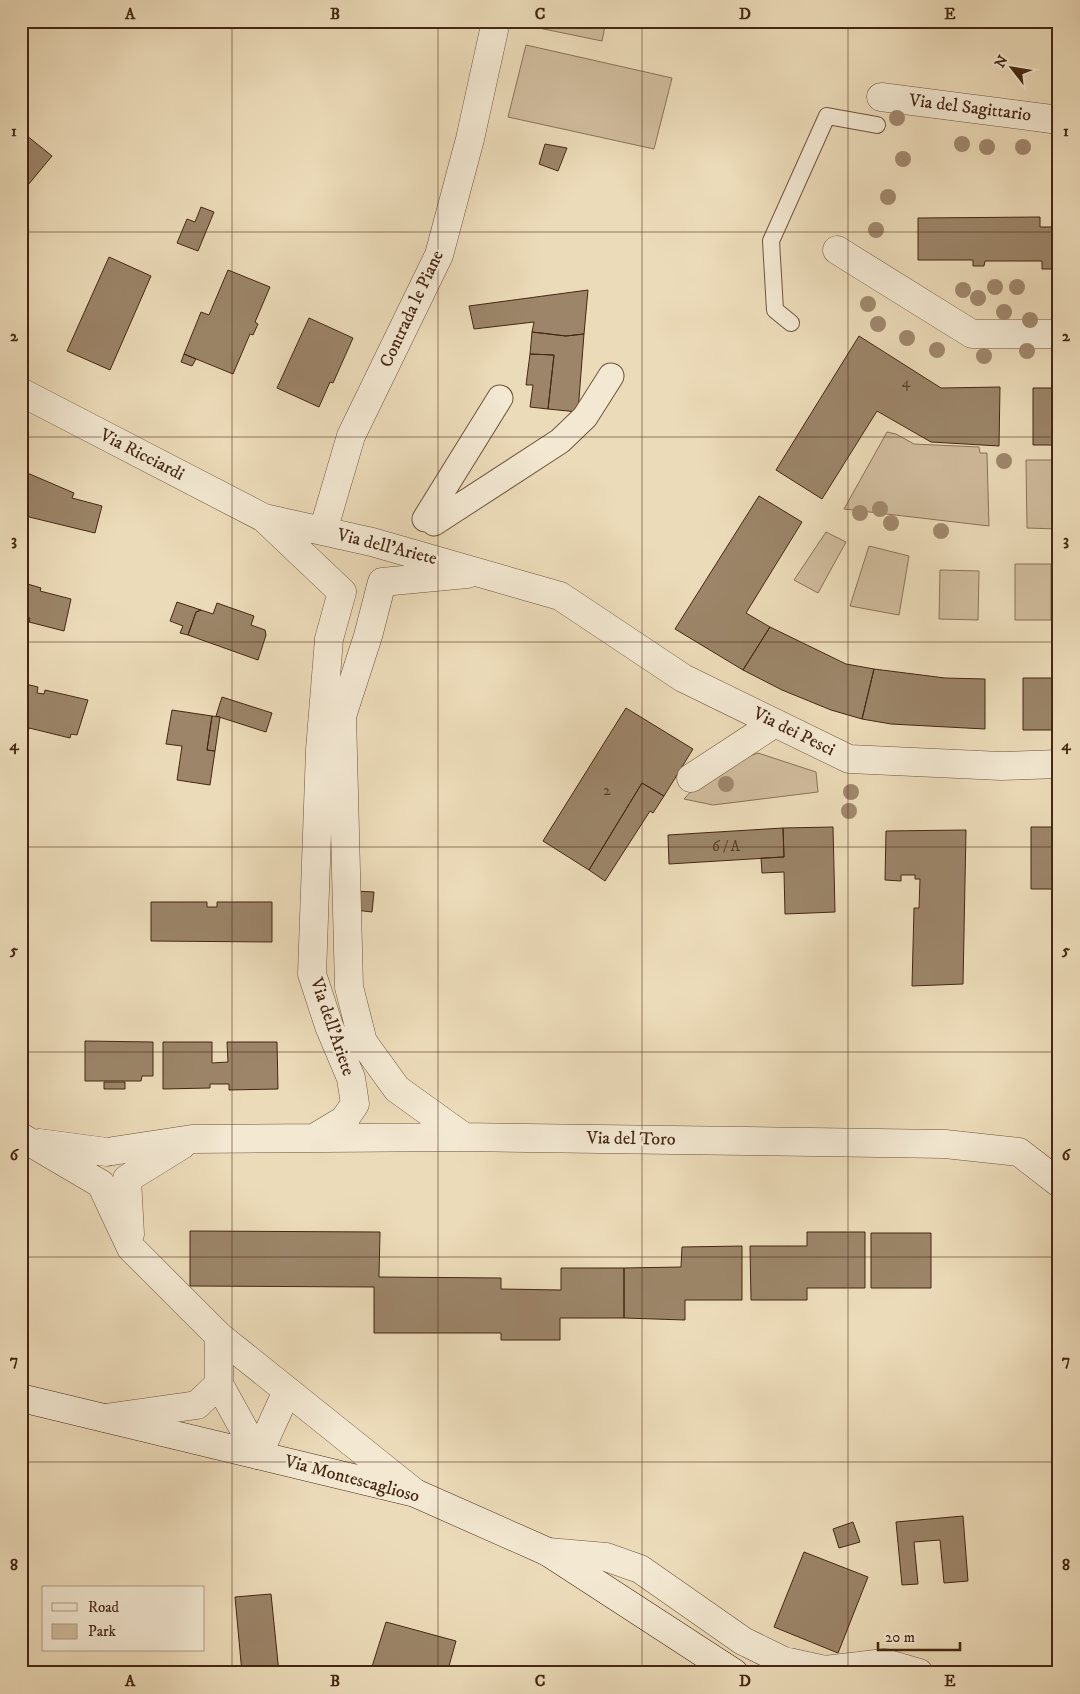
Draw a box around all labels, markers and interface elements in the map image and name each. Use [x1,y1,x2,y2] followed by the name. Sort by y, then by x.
[124,4,136,24] text: A
[330,4,340,24] text: B
[535,4,545,24] text: C
[739,4,751,24] text: D
[944,4,956,24] text: E
[988,42,1038,92] north arrow
[991,52,1013,71] text: N
[907,89,1033,126] street label: Via del Sagittario
[11,121,17,141] text: 1
[1063,121,1069,141] text: 1
[375,247,449,371] street label: Contrada le Piane
[10,326,19,346] text: 2
[1062,326,1071,346] text: 2
[902,373,911,392] house number: 4
[95,424,188,486] street label: Via Ricciardi
[334,524,439,570] street label: Via dell'Ariete
[11,530,17,550] text: 3
[1063,530,1069,550] text: 3
[749,702,839,761] street label: Via dei Pesci
[8,735,19,755] text: 4
[1060,735,1071,755] text: 4
[603,781,611,800] house number: 2
[712,837,740,856] house number: 6 / A
[9,940,18,960] text: 5
[1061,940,1070,960] text: 5
[305,974,359,1079] street label: Via dell'Ariete
[585,1127,676,1151] street label: Via del Toro
[10,1145,20,1165] text: 6
[1062,1145,1072,1165] text: 6
[10,1350,18,1370] text: 7
[1062,1350,1070,1370] text: 7
[281,1450,422,1508] street label: Via Montescaglioso
[10,1555,18,1575] text: 8
[1062,1555,1070,1575] text: 8
[42,1586,205,1652] legend
[88,1598,120,1617] text: Road
[878,1619,960,1651] scale bar
[88,1622,117,1641] text: Park
[885,1628,915,1647] text: 20 m
[124,1671,136,1691] text: A
[330,1671,340,1691] text: B
[535,1671,545,1691] text: C
[739,1671,751,1691] text: D
[944,1671,956,1691] text: E

